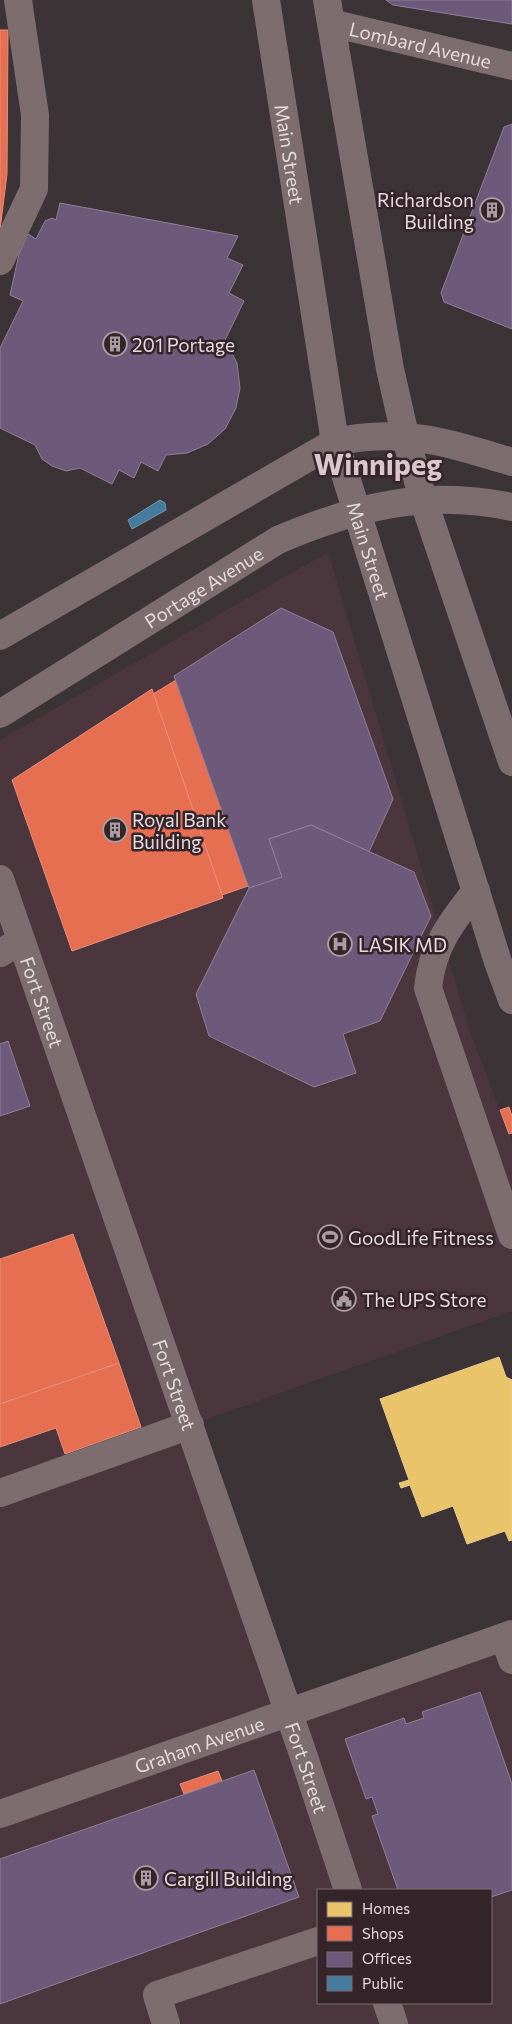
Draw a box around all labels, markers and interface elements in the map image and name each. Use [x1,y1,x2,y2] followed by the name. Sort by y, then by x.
[347,16,494,72] street label: Lombard Avenue
[271,102,309,206] street label: Main Street
[377,188,474,233] place label: Richardson Building
[479,197,505,223] building icon: Richardson Building
[102,331,128,357] building icon: 201 Portage
[132,333,235,356] place label: 201 Portage
[314,446,442,481] district label: Winnipeg
[343,499,395,602] street label: Main Street
[140,541,267,632] street label: Portage Avenue
[132,808,227,853] place label: Royal Bank Building
[102,817,128,843] building icon: Royal Bank Building
[327,931,353,957] hospital icon: LASIK MD
[358,933,447,956] place label: LASIK MD
[16,953,69,1051] street label: Fort Street
[317,1224,343,1250] sports icon: GoodLife Fitness
[348,1226,494,1249] place label: GoodLife Fitness
[331,1286,357,1312] public building icon: The UPS Store
[362,1288,487,1311] place label: The UPS Store
[149,1336,201,1433] street label: Fort Street
[131,1711,267,1777] street label: Graham Avenue
[281,1719,333,1816] street label: Fort Street
[133,1865,159,1891] building icon: Cargill Building
[164,1867,293,1890] place label: Cargill Building
[317,1889,492,2004] legend
[362,1899,410,1917] text: Homes
[362,1924,404,1942] text: Shops
[362,1949,412,1967] text: Offices
[362,1974,404,1992] text: Public

